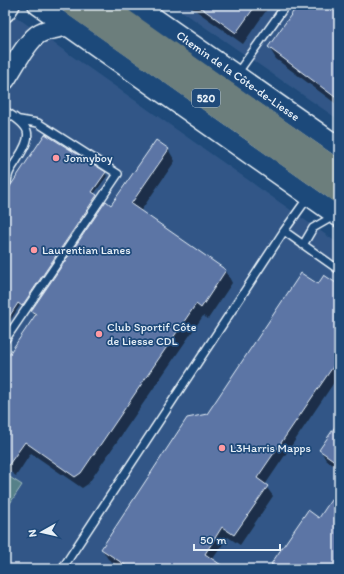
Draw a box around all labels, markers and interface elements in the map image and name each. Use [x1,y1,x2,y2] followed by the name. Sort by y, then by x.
[174,28,302,124] street label: Chemin de la Côte-de-Liesse
[192,89,220,107] road number: 520
[64,151,113,165] place label: Jonnyboy
[51,153,61,163] marker: Jonnyboy
[42,243,131,257] place label: Laurentian Lanes
[29,245,39,255] marker: Laurentian Lanes
[107,320,197,348] place label: Club Sportif Côte de Liesse CDL
[94,329,104,339] marker: Club Sportif Côte de Liesse CDL
[230,441,311,455] place label: L3Harris Mapps
[217,443,227,453] marker: L3Harris Mapps
[22,512,62,552] north arrow
[194,526,280,552] scale bar
[26,529,40,538] text: N
[200,533,226,547] text: 50 m

